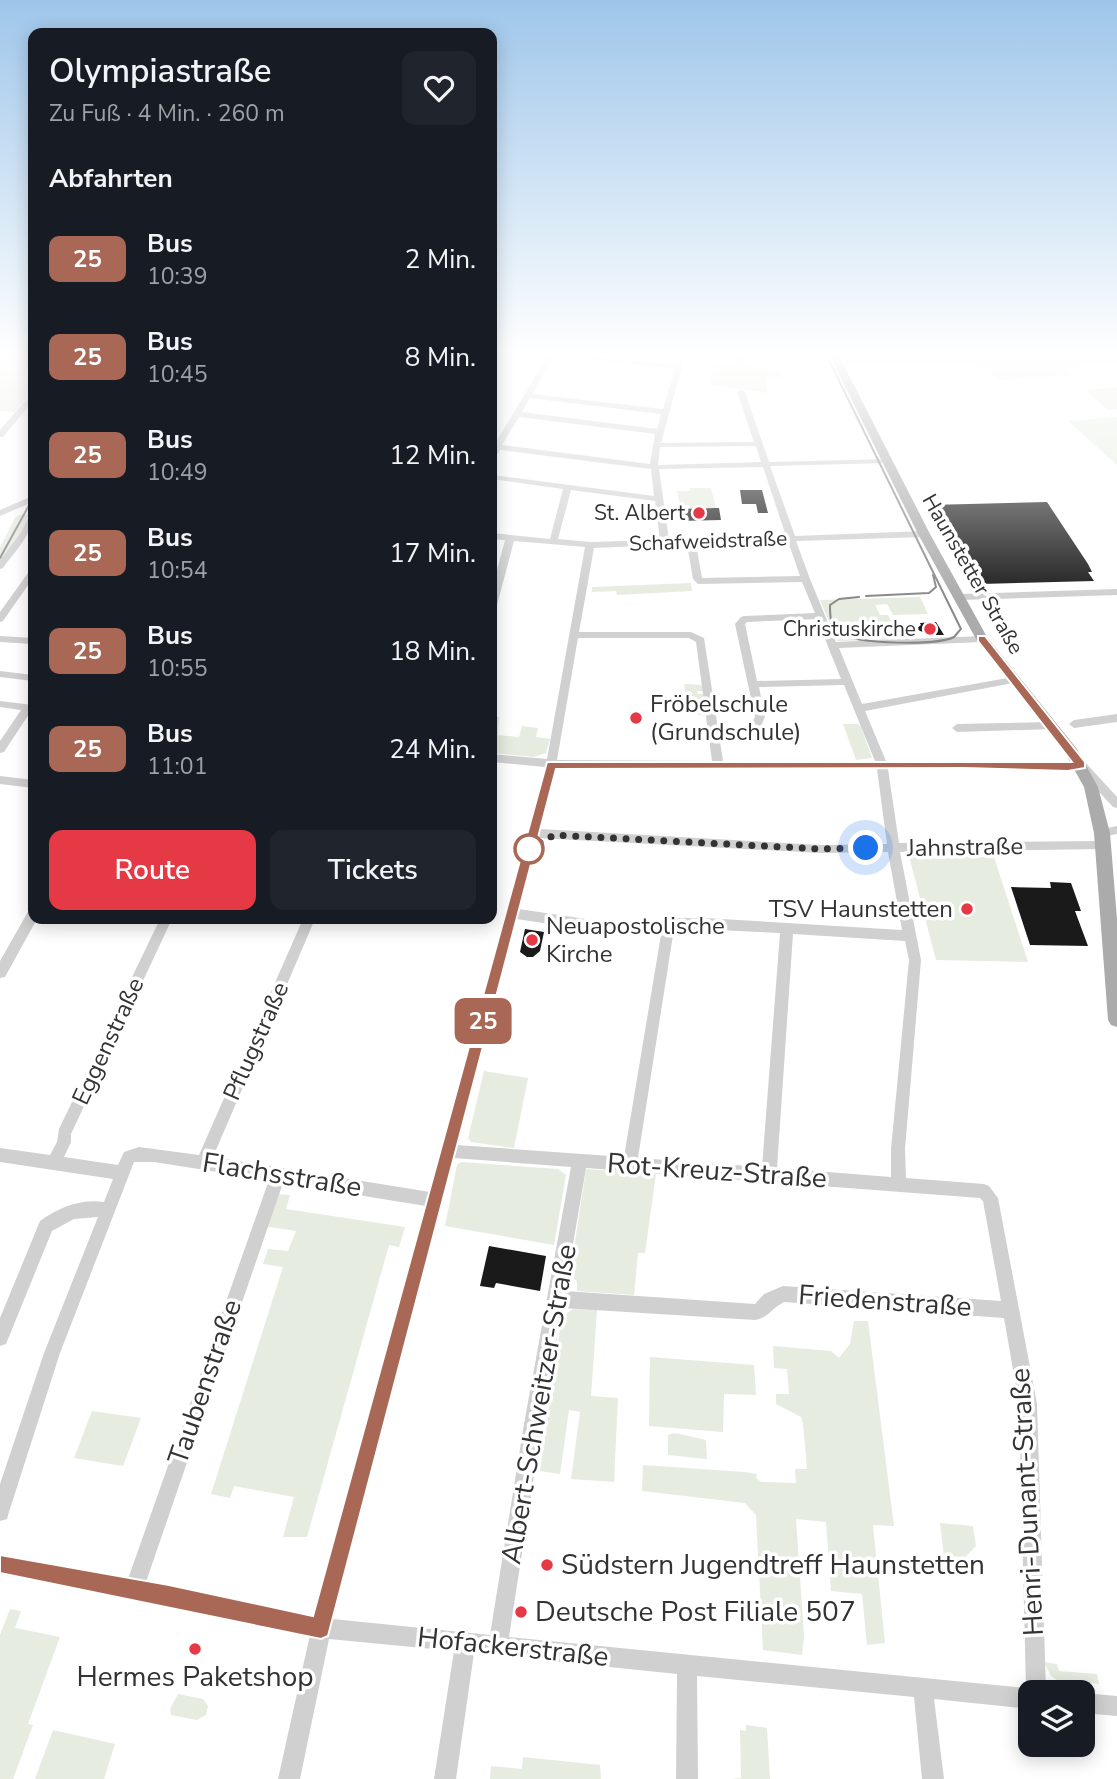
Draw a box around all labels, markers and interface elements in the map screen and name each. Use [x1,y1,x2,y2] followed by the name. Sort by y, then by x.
[49,49,272,94] text: Olympiastraße
[402,51,476,125] button: heart
[49,98,285,129] text: Zu Fuß · 4 Min. · 260 m
[49,161,173,196] text: Abfahrten
[147,226,193,261] text: Bus
[405,242,476,277] text: 2 Min.
[73,243,102,275] text: 25
[147,261,207,292] text: 10:39
[147,324,193,359] text: Bus
[405,340,476,375] text: 8 Min.
[73,341,102,373] text: 25
[147,359,207,390] text: 10:45
[147,422,193,457] text: Bus
[389,438,476,473] text: 12 Min.
[73,439,102,471] text: 25
[147,457,207,488] text: 10:49
[916,489,1030,659] street label: Haunstetter Straße
[594,499,686,527] place label: St. Albert
[691,505,707,521] marker: St. Albert
[147,520,193,555] text: Bus
[628,524,788,558] street label: Schafweidstraße
[389,536,476,571] text: 17 Min.
[73,537,102,569] text: 25
[147,555,207,586] text: 10:54
[783,615,916,643] place label: Christuskirche
[147,618,193,653] text: Bus
[922,621,938,637] marker: Christuskirche
[389,634,476,669] text: 18 Min.
[73,635,102,667] text: 25
[147,653,207,684] text: 10:55
[650,688,801,748] place label: Fröbelschule (Grundschule)
[628,710,644,726] marker: Fröbelschule (Grundschule)
[147,716,193,751] text: Bus
[389,732,476,767] text: 24 Min.
[73,733,102,765] text: 25
[147,751,207,782] text: 11:01
[49,830,256,910] button: Route
[270,830,476,910] button: Tickets
[848,830,883,865] your location
[906,830,1023,864] street label: Jahnstraße
[514,834,544,864] unlabelled marker
[769,893,953,925] place label: TSV Haunstetten
[959,901,975,917] marker: TSV Haunstetten
[546,910,725,970] place label: Neuapostolische Kirche
[524,932,540,948] marker: Neuapostolische Kirche
[65,972,151,1110] street label: Eggenstraße
[216,977,296,1105] street label: Pflugstraße
[452,998,514,1044] line badge: 25
[469,1005,497,1037] text: 25
[200,1144,364,1206] street label: Flachsstraße
[606,1144,828,1198] street label: Rot-Kreuz-Straße
[492,1241,586,1567] street label: Albert-Schweitzer-Straße
[797,1276,973,1326] street label: Friedenstraße
[159,1294,251,1470] street label: Taubenstraße
[1001,1367,1053,1637] street label: Henri-Dunant-Straße
[561,1546,985,1584] place label: Südstern Jugendtreff Haunstetten
[539,1557,555,1573] marker: Südstern Jugendtreff Haunstetten
[535,1593,856,1631] place label: Deutsche Post Filiale 507
[513,1604,529,1620] marker: Deutsche Post Filiale 507
[415,1618,611,1676] street label: Hofackerstraße
[187,1641,203,1657] marker: Hermes Paketshop
[76,1658,314,1696] place label: Hermes Paketshop
[1018,1680,1095,1757] map controls
[1018,1680,1095,1757] button: layers

